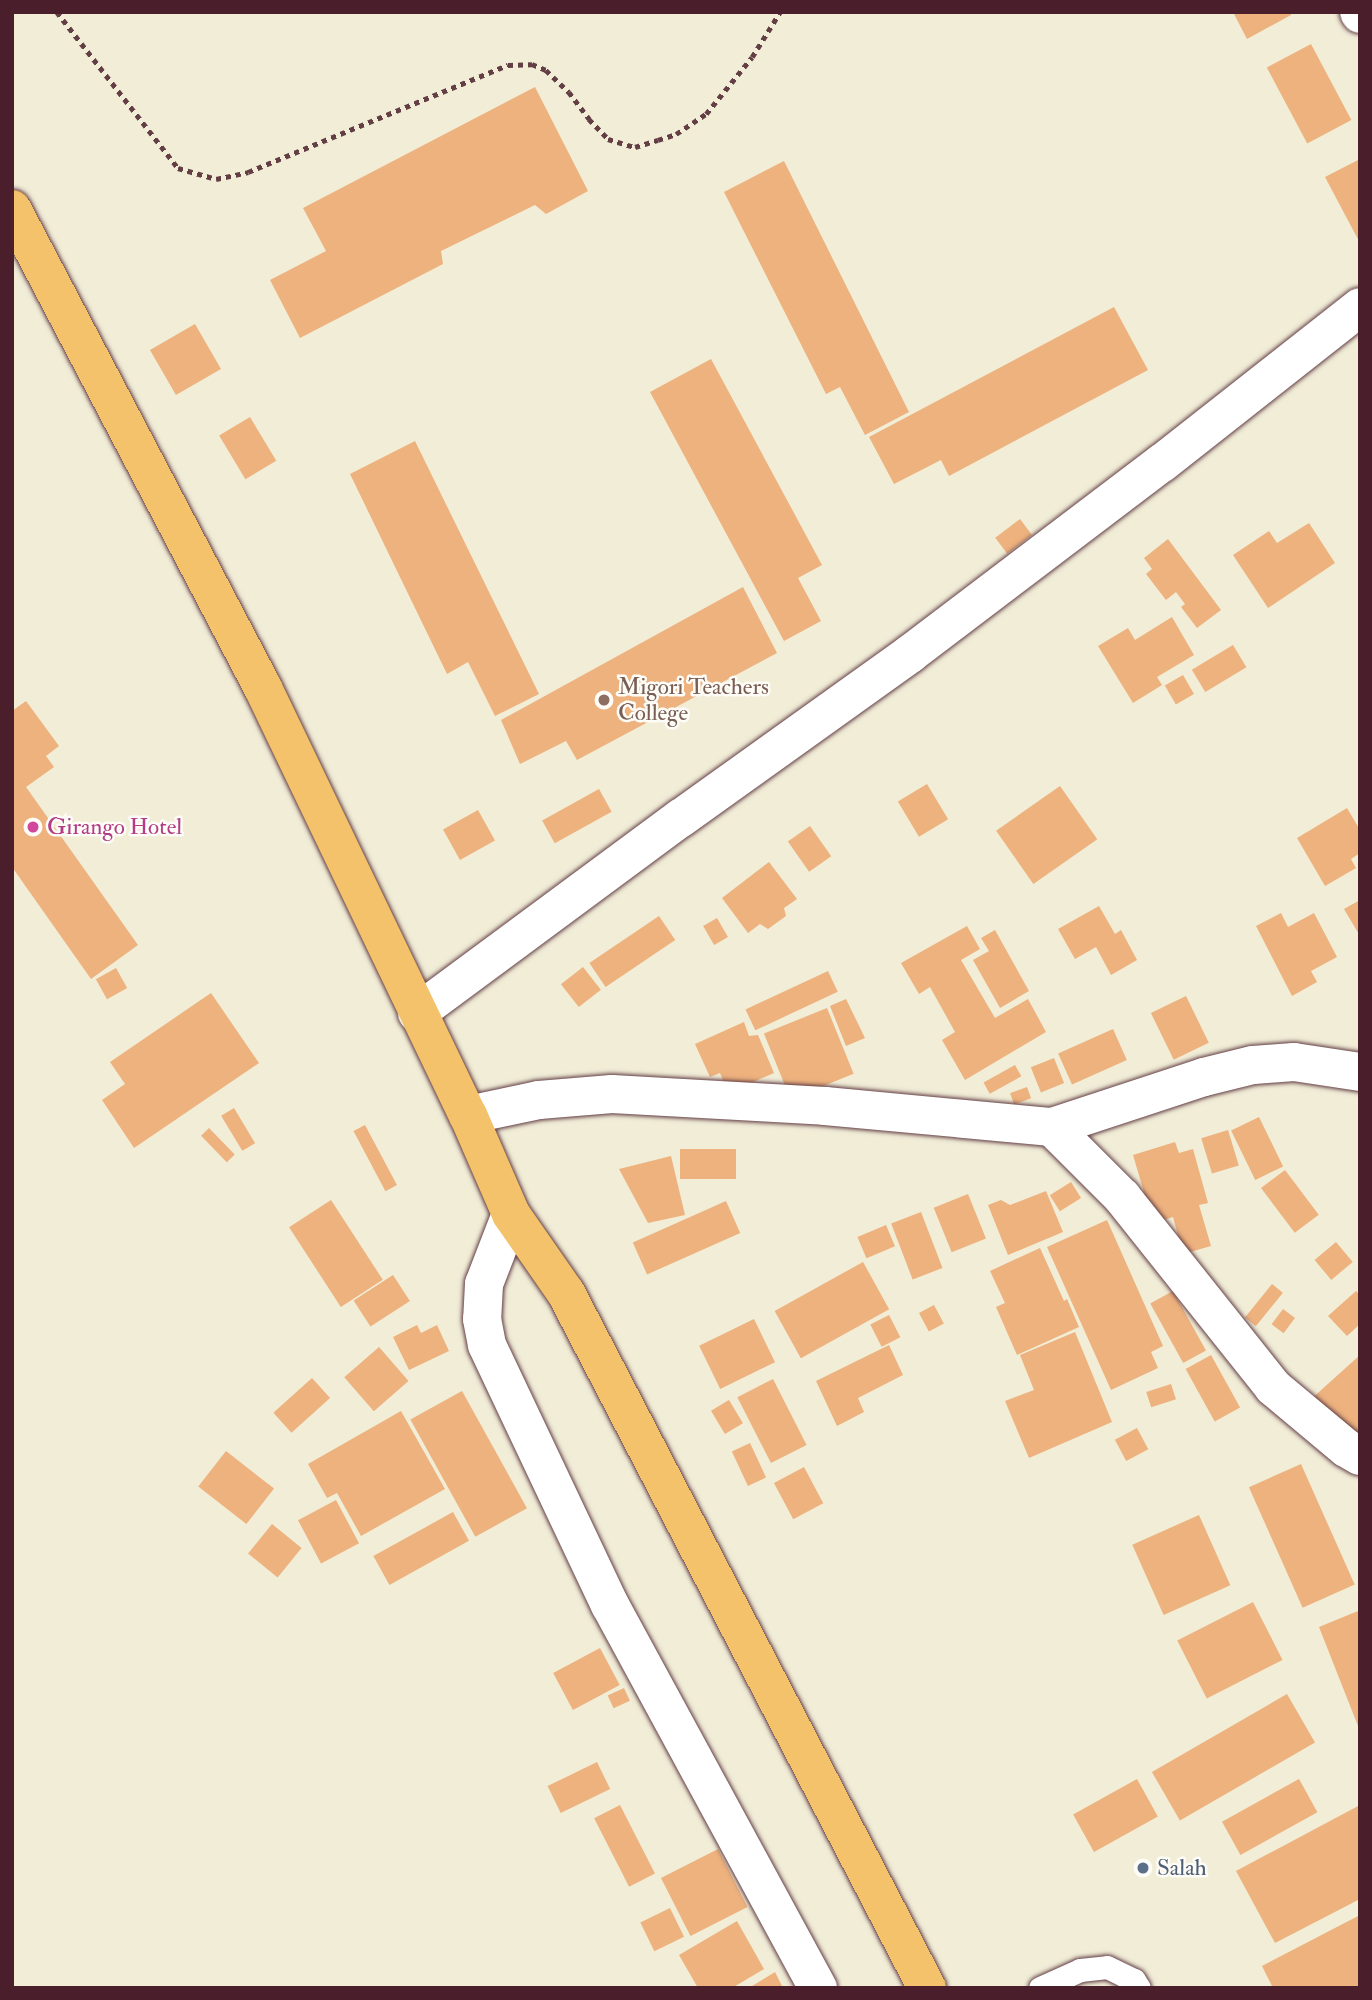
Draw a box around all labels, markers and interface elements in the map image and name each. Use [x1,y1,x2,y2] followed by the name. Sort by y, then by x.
[618,673,769,727] place label: Migori Teachers College
[596,692,612,708] marker: Migori Teachers College
[47,813,182,841] place label: Girango Hotel
[25,819,41,835] marker: Girango Hotel
[1157,1854,1207,1882] place label: Salah
[1135,1860,1151,1876] marker: Salah

